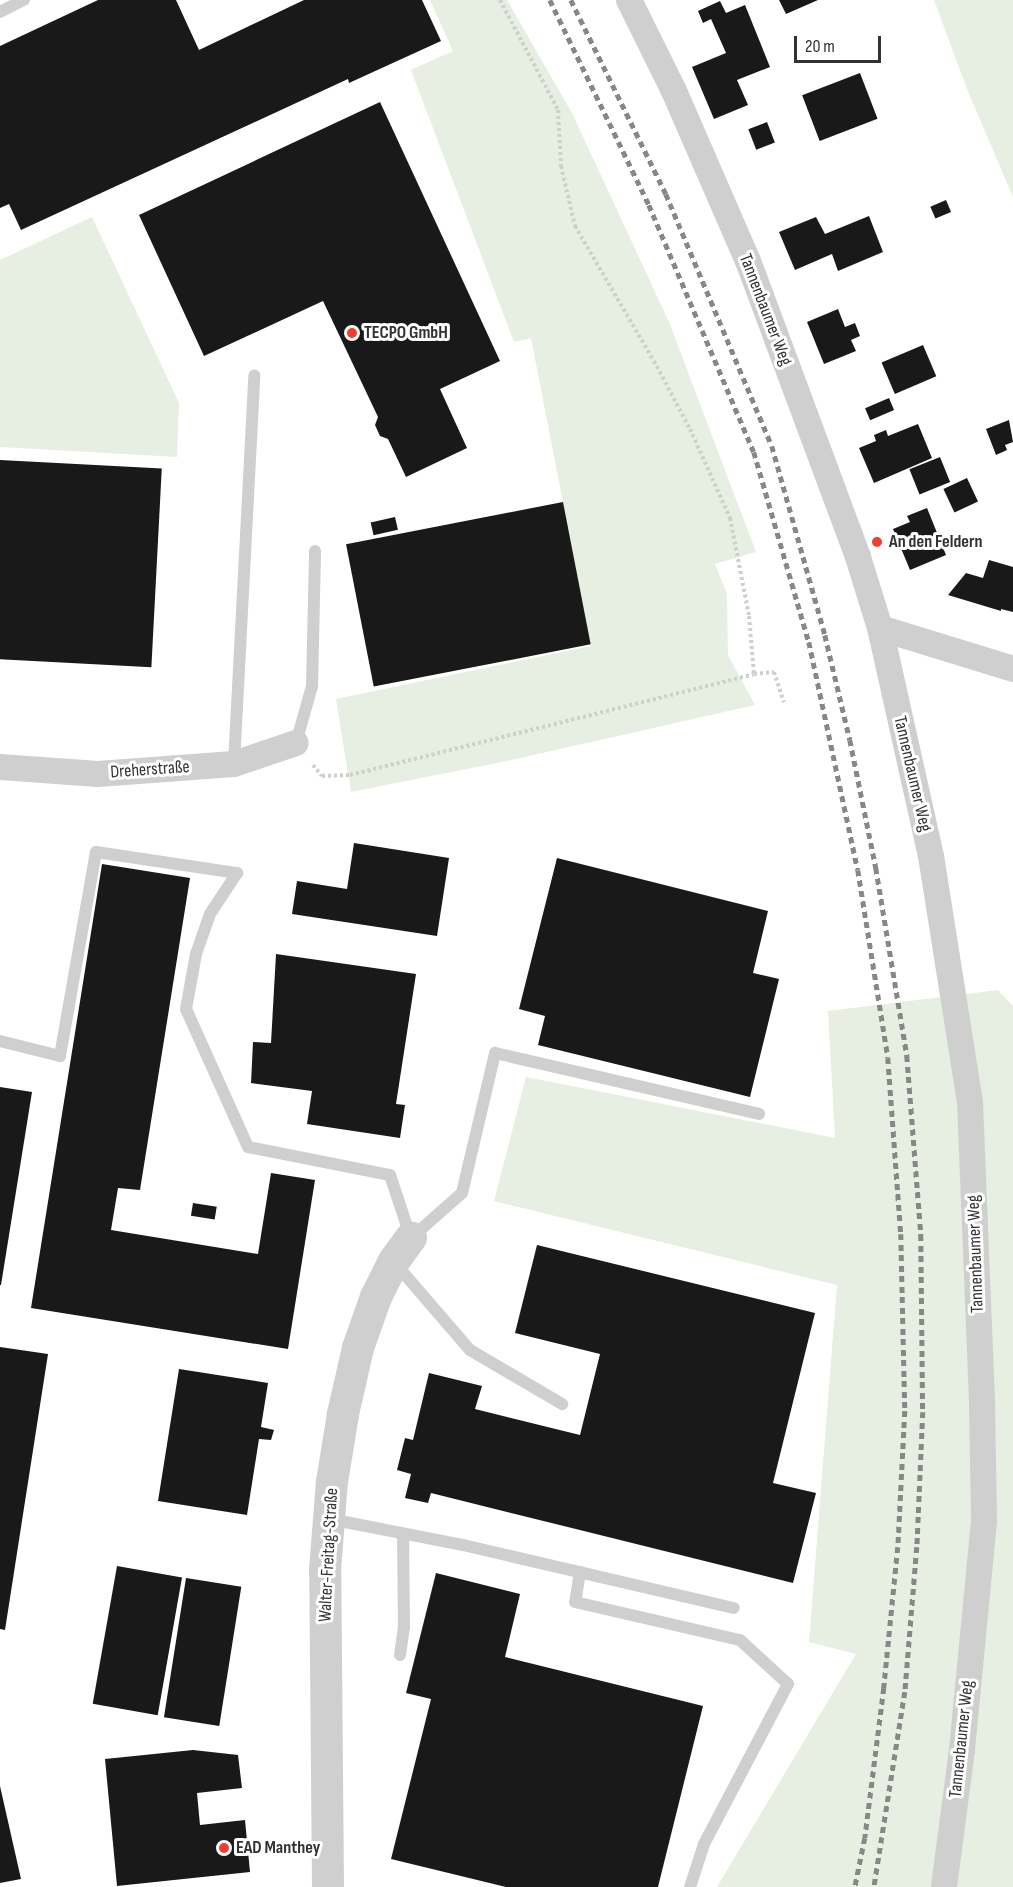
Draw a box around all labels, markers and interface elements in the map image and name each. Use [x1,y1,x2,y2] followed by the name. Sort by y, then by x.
[797,24,884,62] scale bar
[805,36,835,57] text: 20 m
[734,251,796,369] street label: Tannenbaumer Weg
[364,322,448,344] place label: TECPO GmbH
[345,326,359,340] marker: TECPO GmbH
[889,531,983,553] place label: An den Feldern
[870,535,884,549] marker: An den Feldern
[888,714,936,834] street label: Tannenbaumer Weg
[110,756,190,784] street label: Dreherstraße
[963,1195,989,1313] street label: Tannenbaumer Weg
[315,1487,343,1623] street label: Walter-Freitag-Straße
[945,1679,979,1799] street label: Tannenbaumer Weg
[236,1837,320,1859] place label: EAD Manthey
[217,1841,231,1855] marker: EAD Manthey

